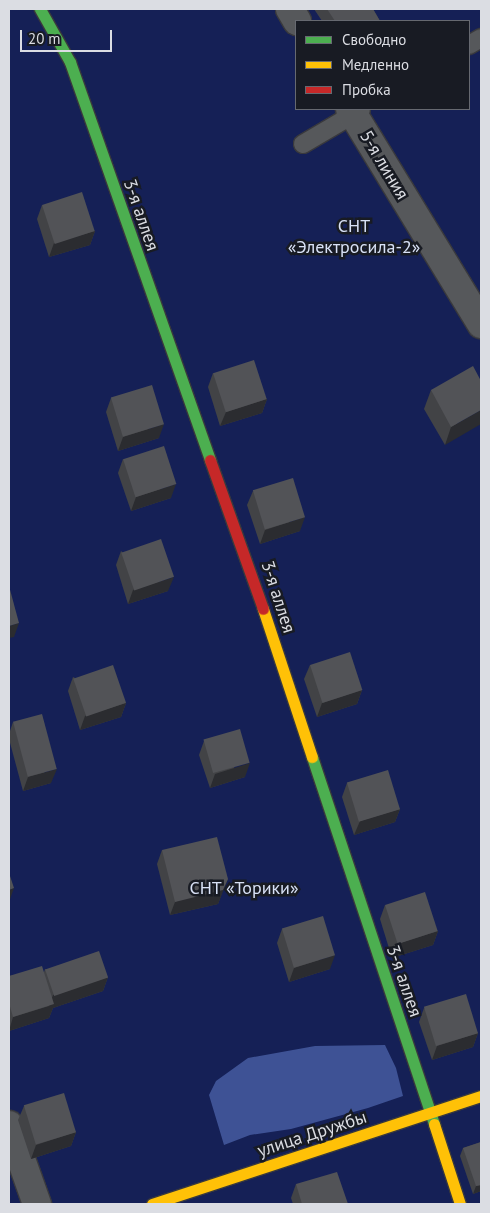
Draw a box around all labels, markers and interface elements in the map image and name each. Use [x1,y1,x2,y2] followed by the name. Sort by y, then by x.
[22,20,115,52] scale bar
[295,20,470,110] legend
[28,29,61,48] text: 20 m
[342,30,406,49] text: Свободно
[342,55,409,74] text: Медленно
[342,80,391,99] text: Пробка
[355,127,413,203] street label: 5-я линия
[119,176,163,254] street label: 3-я аллея
[288,216,420,258] park label: СНТ «Электросила-2»
[256,558,300,636] street label: 3-я аллея
[189,877,299,899] park label: СНТ «Торики»
[382,942,426,1020] street label: 3-я аллея
[254,1106,370,1162] street label: улица Дружбы

